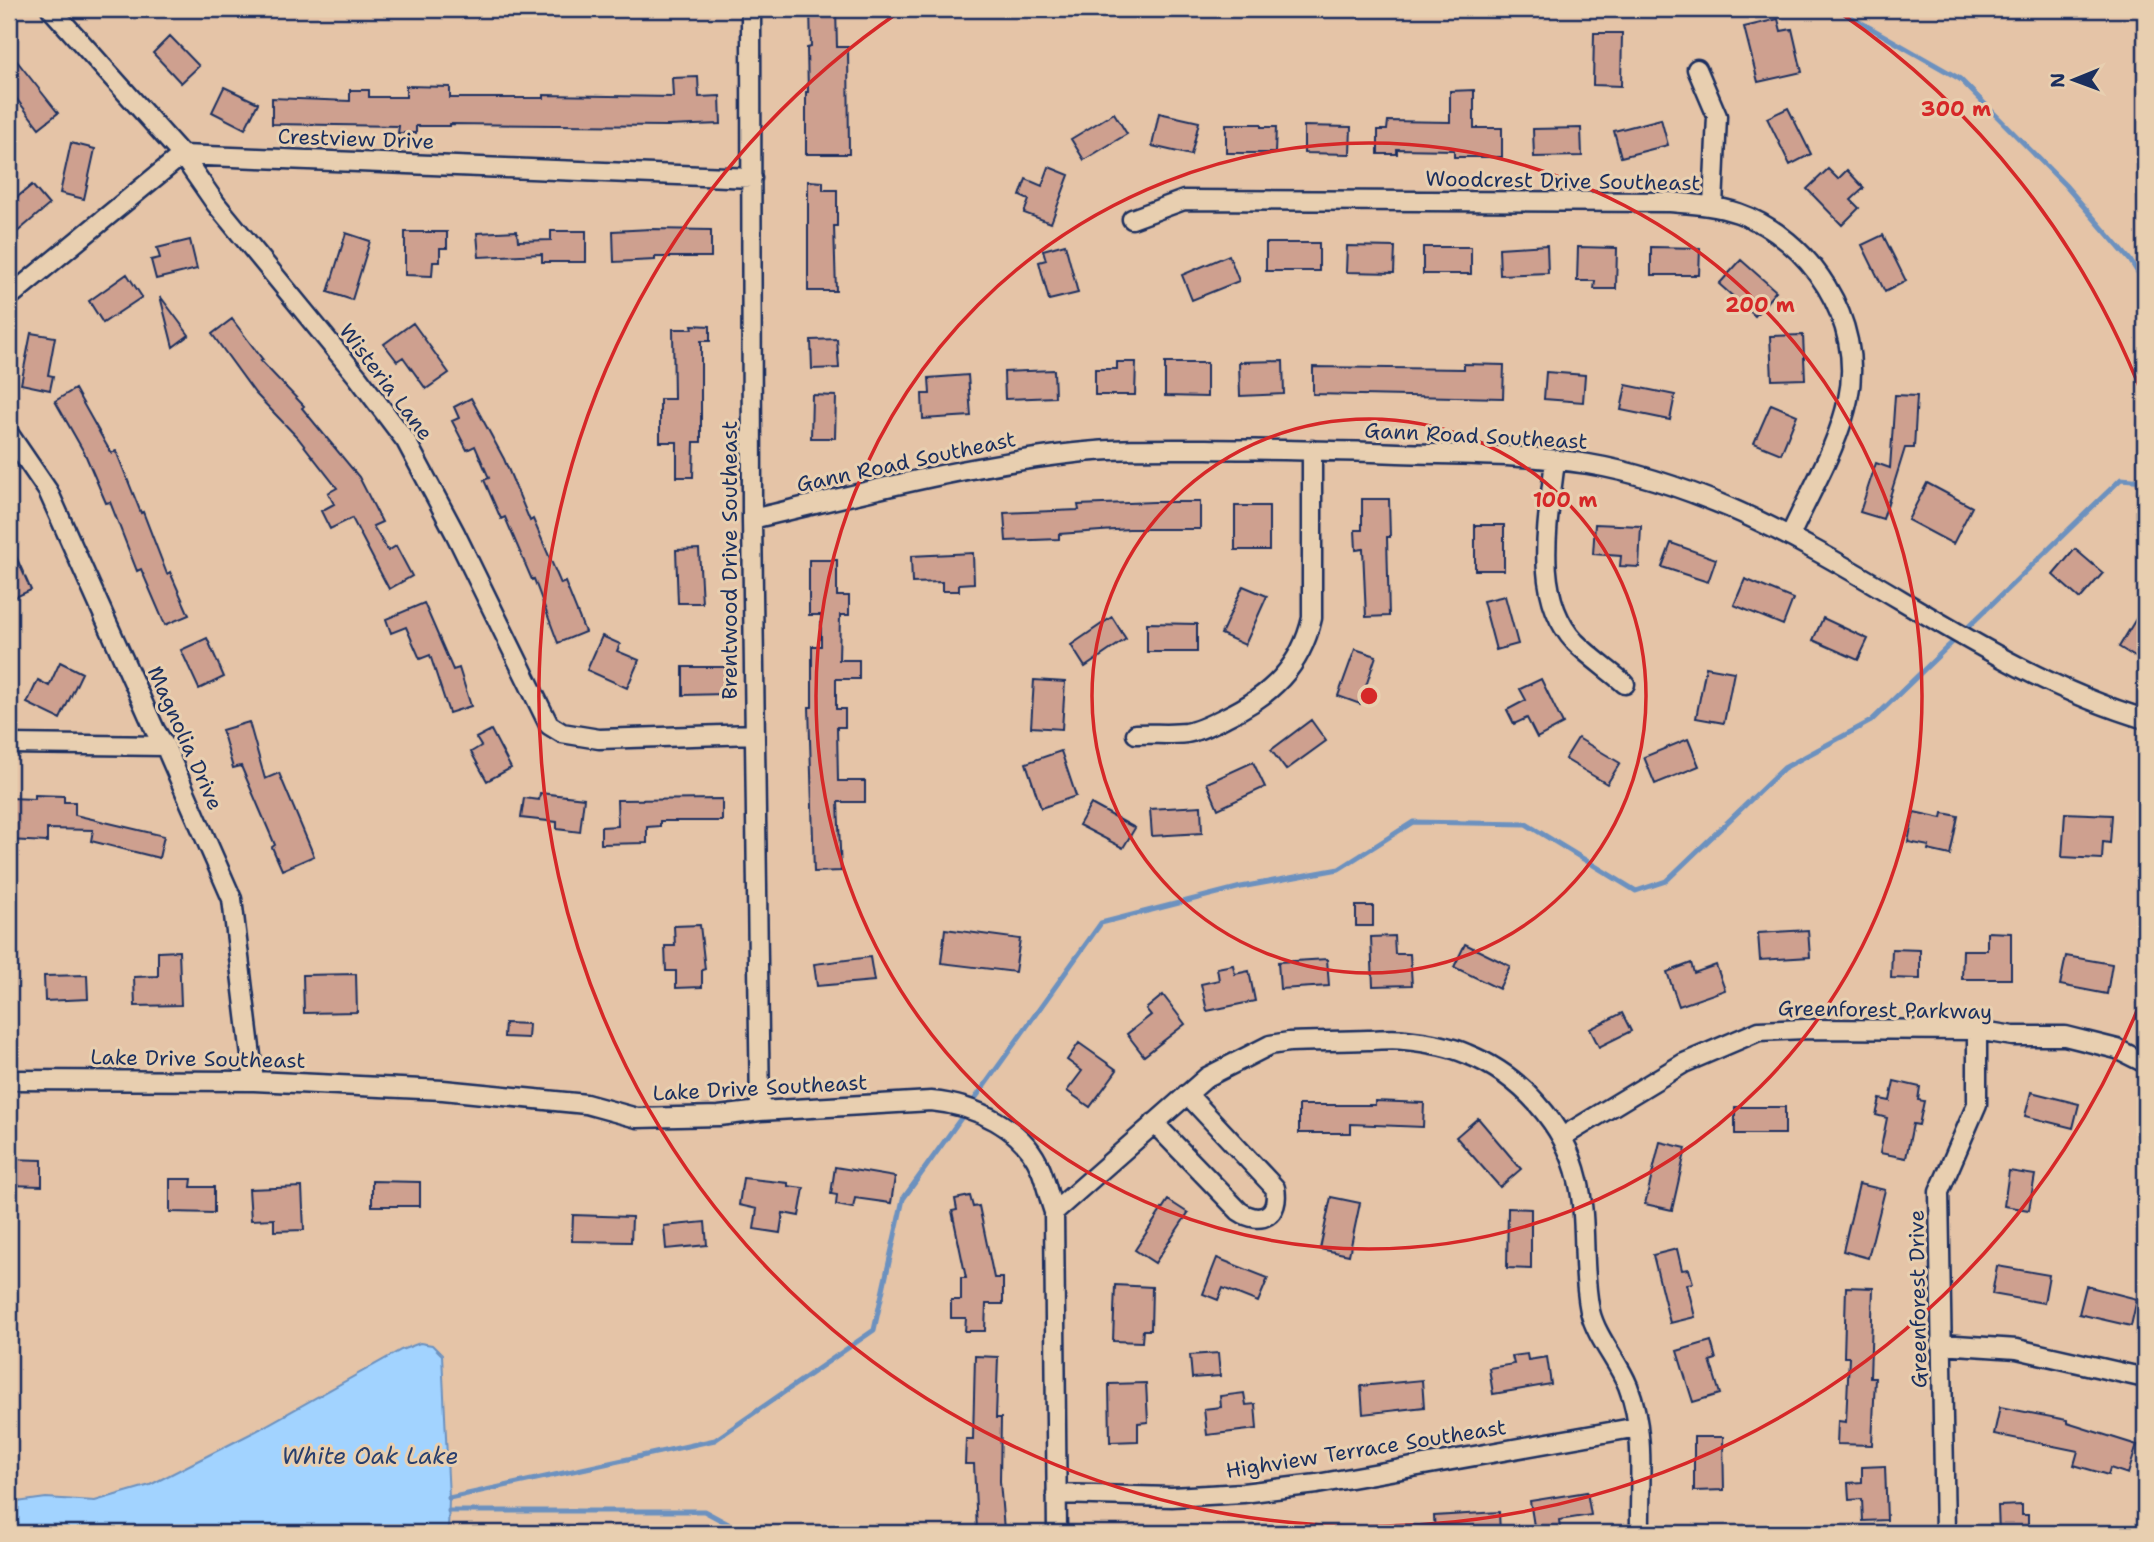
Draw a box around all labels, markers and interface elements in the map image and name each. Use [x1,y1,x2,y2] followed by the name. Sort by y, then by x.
[2038,46,2108,116] north arrow
[2045,73,2070,88] text: N
[1921,95,1991,123] text: 300 m
[277,122,435,156] street label: Crestview Drive
[1425,165,1701,197] street label: Woodcrest Drive Southeast
[1725,291,1795,319] text: 200 m
[333,318,439,446] street label: Wisteria Lane
[1364,416,1588,456] street label: Gann Road Southeast
[716,421,744,699] street label: Brentwood Drive Southeast
[794,425,1018,499] street label: Gann Road Southeast
[1533,486,1597,514] text: 100 m
[141,662,229,814] street label: Magnolia Drive
[1357,684,1381,708] centre of rings
[1778,994,1992,1026] street label: Greenforest Parkway
[90,1043,306,1075] street label: Lake Drive Southeast
[652,1068,868,1108] street label: Lake Drive Southeast
[1902,1210,1934,1388] street label: Greenforest Drive
[1224,1413,1508,1485] street label: Highview Terrace Southeast
[282,1441,458,1471] water label: White Oak Lake

